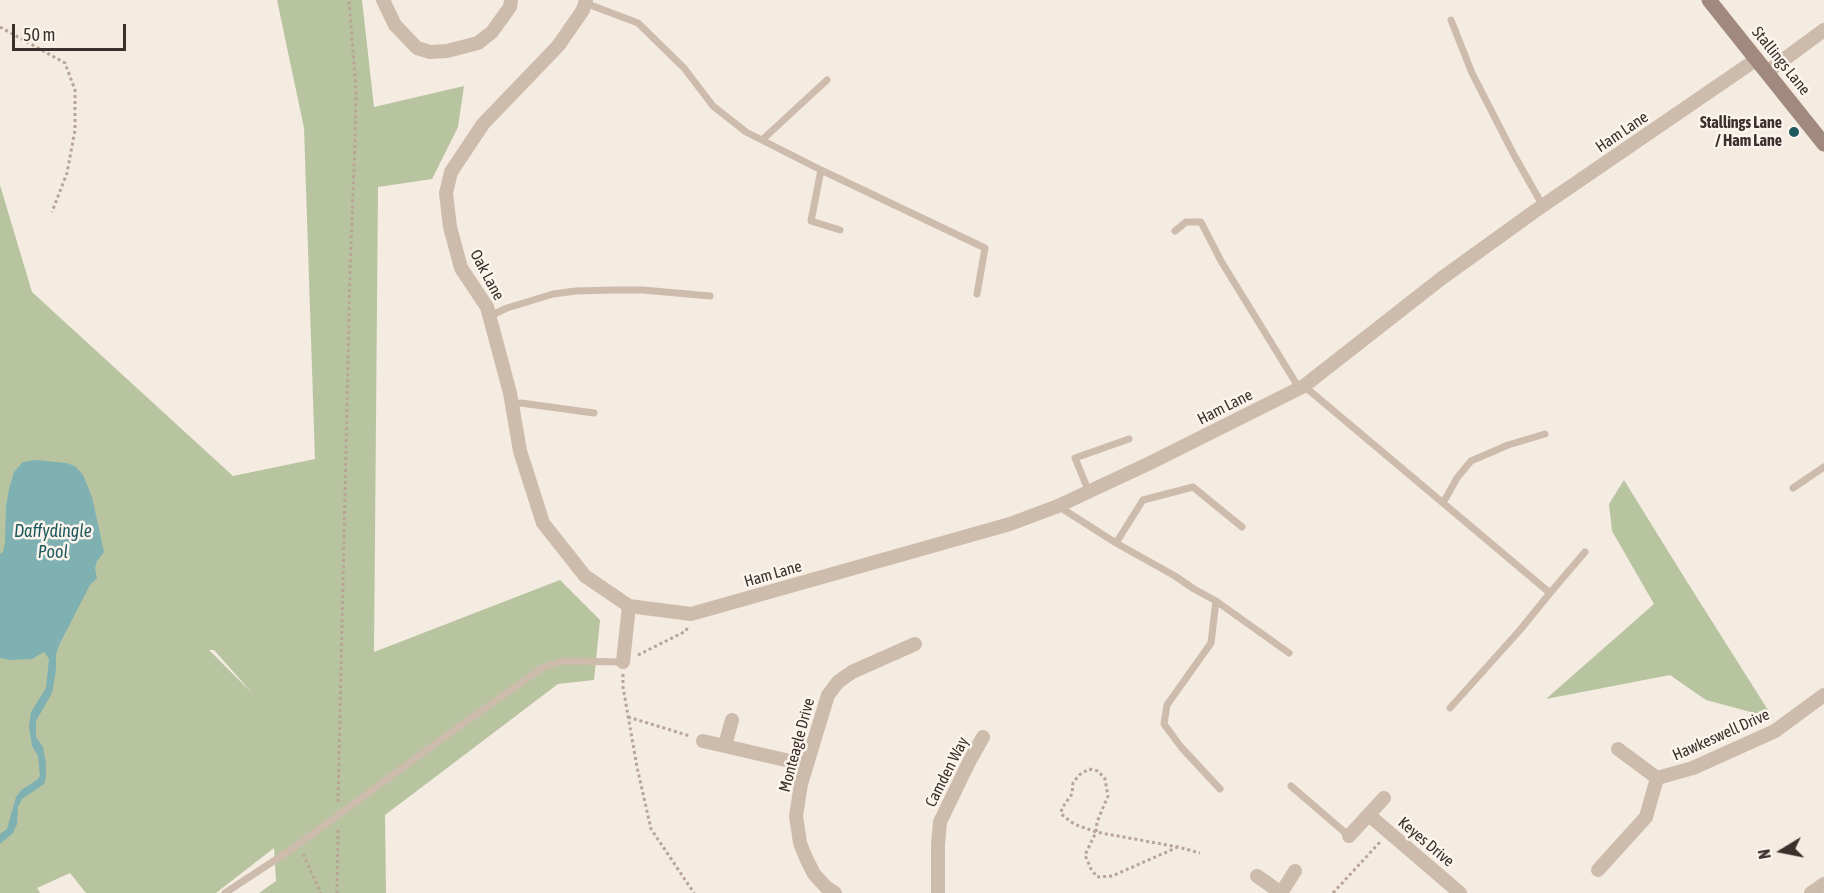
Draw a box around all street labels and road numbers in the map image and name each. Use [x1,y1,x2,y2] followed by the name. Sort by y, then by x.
[1748,23,1814,99] street label: Stallings Lane
[1592,108,1652,156] street label: Ham Lane
[466,246,508,304] street label: Oak Lane
[1194,385,1256,429] street label: Ham Lane
[742,557,804,591] street label: Ham Lane
[775,696,819,794] street label: Monteagle Drive
[1669,705,1773,765] street label: Hawkeswell Drive
[921,734,973,810] street label: Camden Way
[1394,813,1458,871] street label: Keyes Drive

